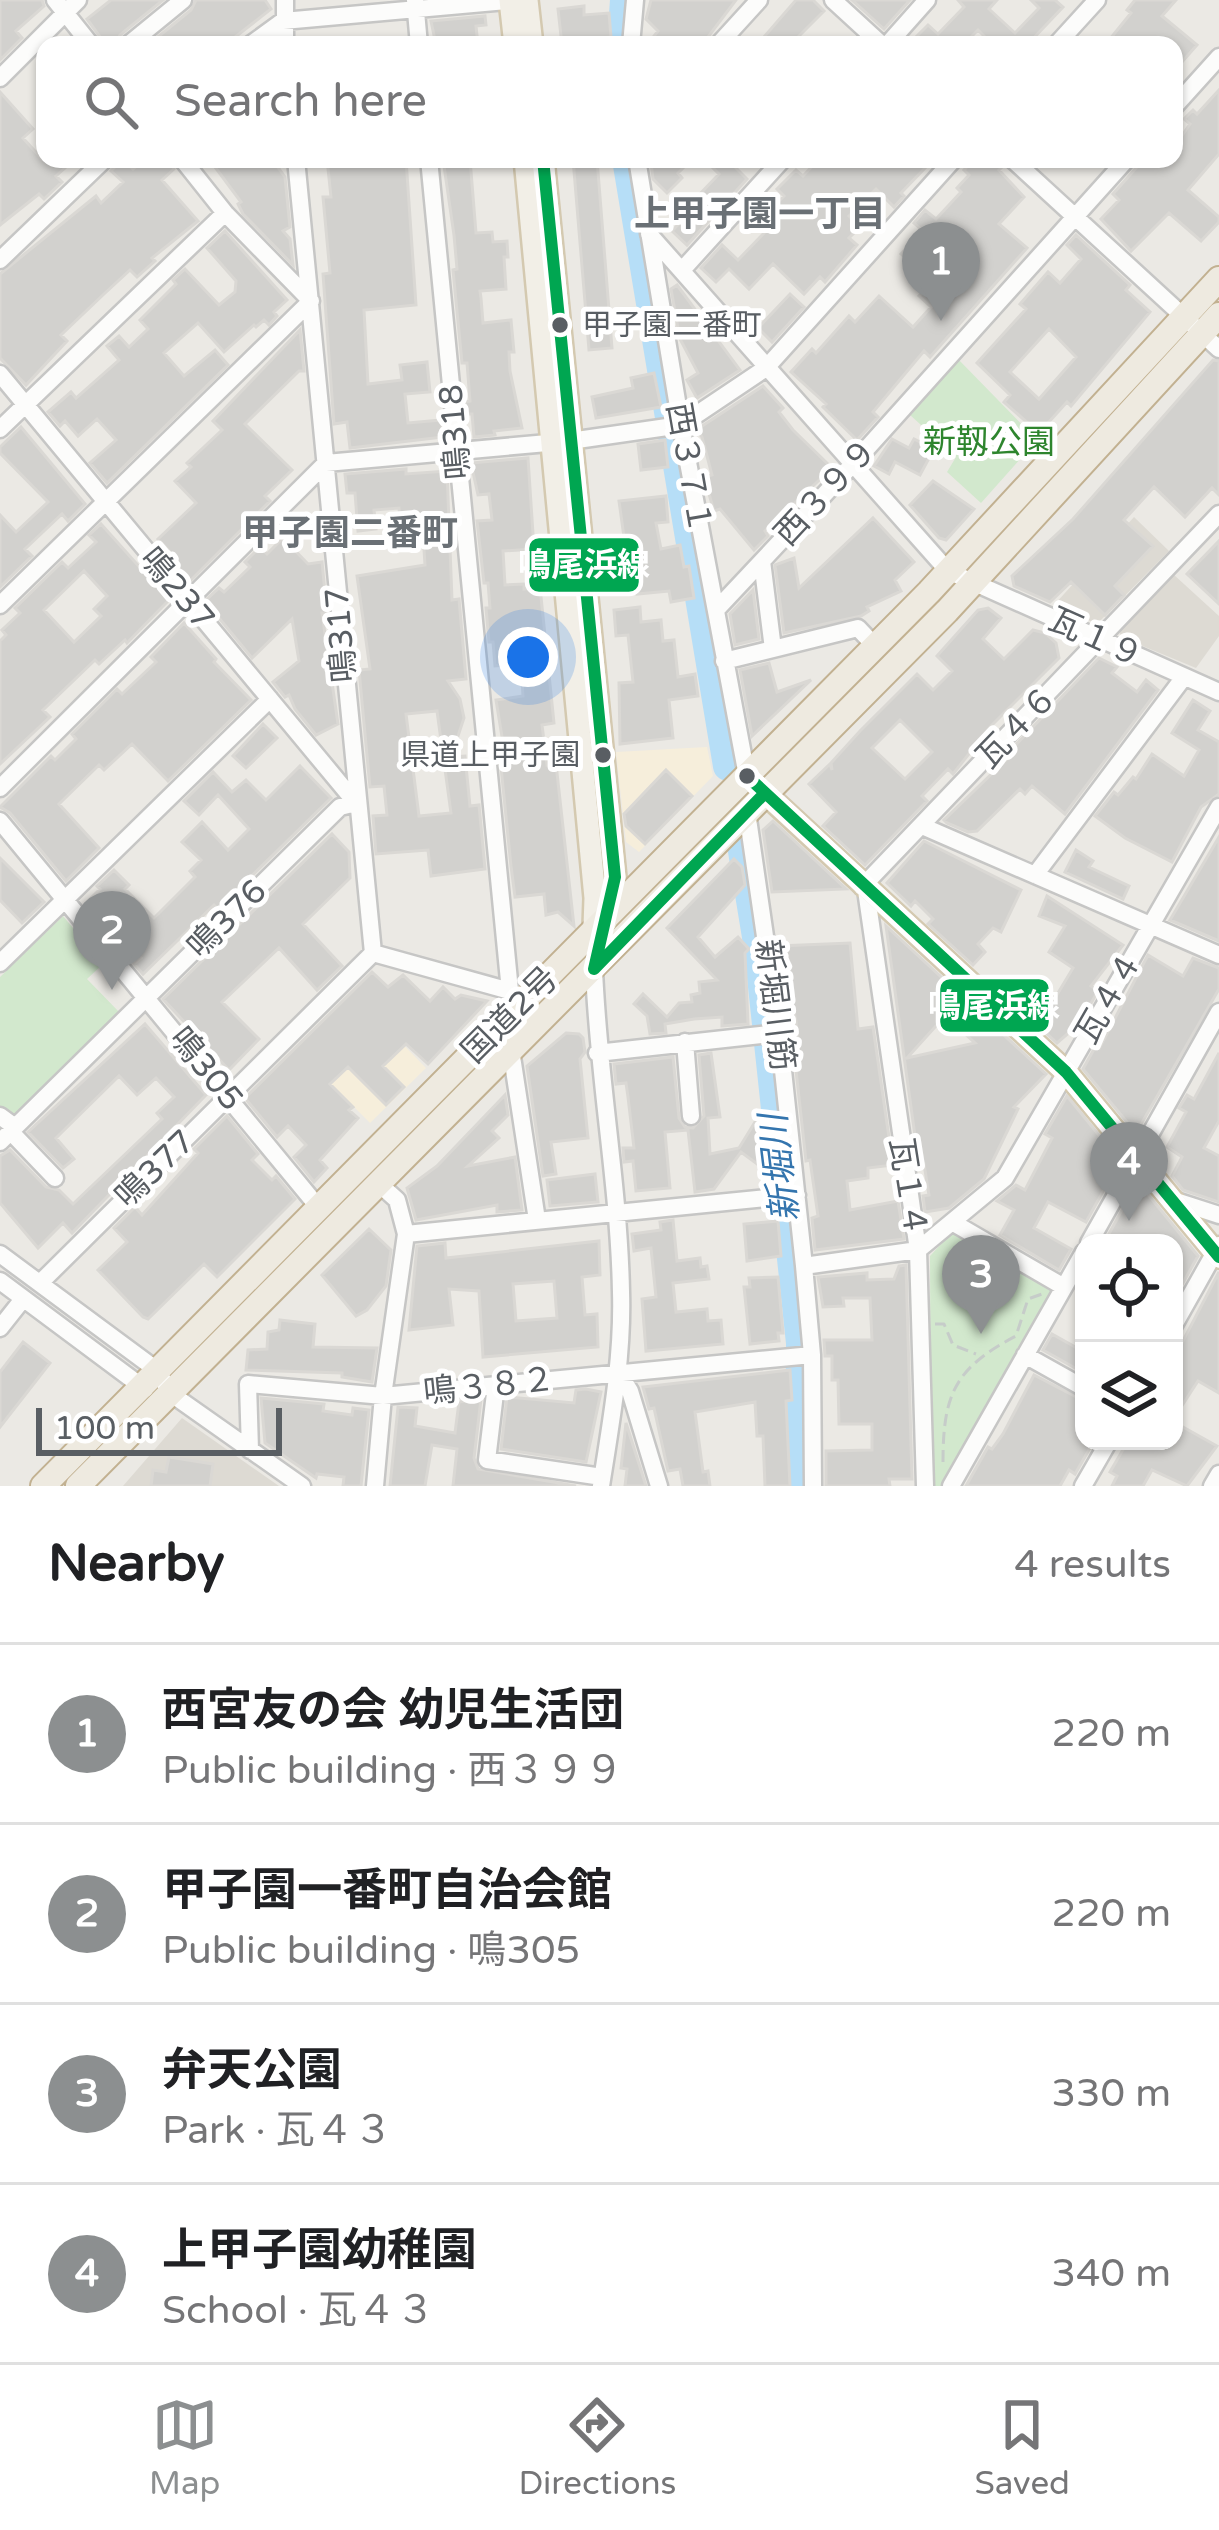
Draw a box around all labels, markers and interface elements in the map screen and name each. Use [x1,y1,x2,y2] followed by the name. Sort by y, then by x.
[36,36,1183,168] search box
[78,69,144,135] icon: search
[174,75,427,129] text: Search here
[634,193,886,236] district label: 上甲子園一丁目
[902,222,980,321] pin: 1
[582,307,762,344] place label: 甲子園二番町
[549,314,571,336] marker: 甲子園二番町
[431,383,479,481] street label: 鳴318
[658,400,720,536] street label: 西３７１
[923,423,1055,462] park label: 新靱公園
[767,430,885,554] street label: 西３９９
[242,512,458,555] district label: 甲子園二番町
[527,536,641,594] line badge: 鳴尾浜線
[131,540,223,638] street label: 鳴237
[518,546,650,585] text: 鳴尾浜線
[317,586,365,684] street label: 鳴317
[1043,600,1149,676] street label: 瓦１９
[498,627,558,687] your location
[969,678,1065,776] street label: 瓦４６
[400,737,580,774] place label: 県道上甲子園
[592,744,614,766] marker: 県道上甲子園
[736,765,758,787] unlabelled marker
[180,872,274,966] street label: 鳴376
[73,891,151,990] pin: 2
[748,937,802,1073] street label: 新堀川筋
[1067,945,1151,1051] street label: 瓦４４
[454,959,566,1071] street label: 国道2号
[938,977,1051,1034] line badge: 鳴尾浜線
[928,987,1060,1026] text: 鳴尾浜線
[161,1020,251,1118] street label: 鳴305
[752,1108,808,1224] water label: 新堀川
[107,1122,203,1216] street label: 鳴377
[1090,1122,1168,1221] pin: 4
[881,1135,935,1239] street label: 瓦１４
[1075,1234,1183,1450] map controls
[1075,1234,1183,1342] button: locate
[942,1235,1020,1334] pin: 3
[1075,1342,1183,1450] button: layers
[421,1360,557,1412] street label: 鳴３８２
[36,1402,282,1455] scale bar
[54,1409,155,1448] text: 100 m
[48,1533,225,1595] text: Nearby
[1014,1541,1171,1588] text: 4 results
[162,1684,624,1738] text: 西宮友の会 幼児生活団
[75,1710,99,1757] text: 1
[1052,1710,1171,1757] text: 220 m
[162,1747,624,1794] text: Public building · 西３９９
[162,1864,612,1918] text: 甲子園一番町自治会館
[75,1890,99,1937] text: 2
[1052,1890,1171,1937] text: 220 m
[162,1927,580,1974] text: Public building · 鳴305
[162,2044,342,2098] text: 弁天公園
[75,2070,99,2117] text: 3
[1052,2070,1171,2117] text: 330 m
[162,2107,393,2154] text: Park · 瓦４３
[162,2224,477,2278] text: 上甲子園幼稚園
[75,2250,99,2297] text: 4
[1052,2250,1171,2297] text: 340 m
[162,2287,435,2334] text: School · 瓦４３
[149,2392,220,2503] tab: Map
[518,2392,676,2503] tab: Directions
[975,2392,1070,2503] tab: Saved

